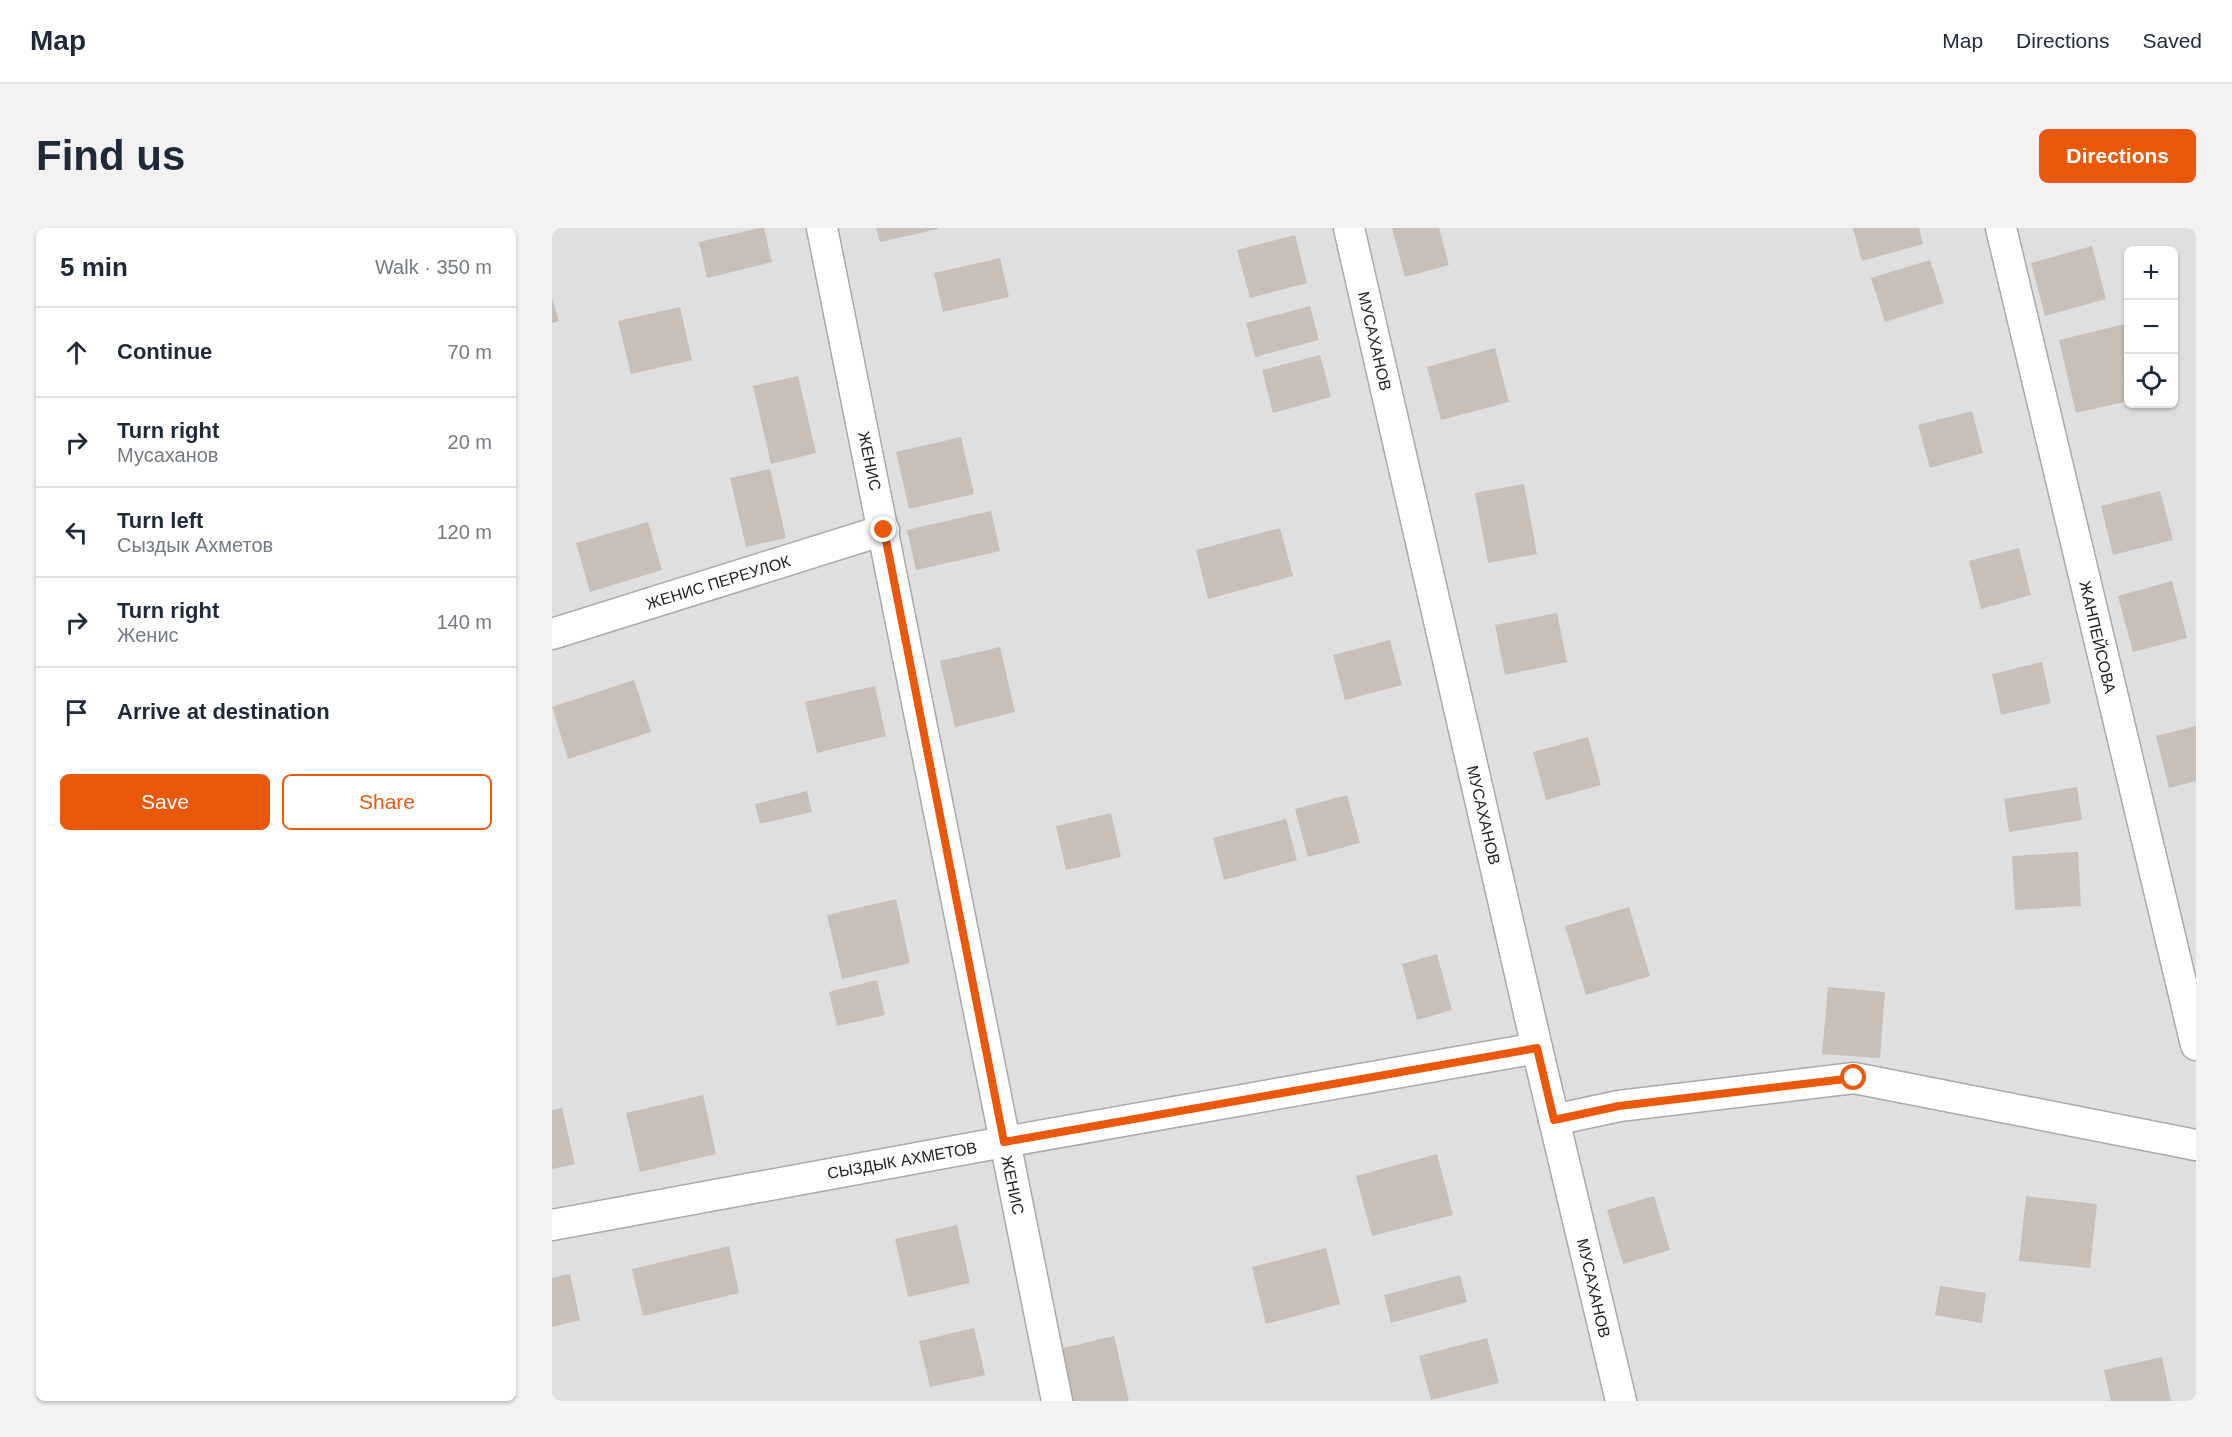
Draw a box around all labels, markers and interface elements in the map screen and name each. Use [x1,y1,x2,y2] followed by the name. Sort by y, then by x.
[30,25,86,56] text: Map
[1942,29,1983,52] text: Map
[2016,29,2109,52] text: Directions
[2142,29,2202,52] text: Saved
[2039,129,2196,183] button: Directions
[36,132,185,179] text: Find us
[2124,246,2178,408] map controls
[2124,246,2178,300] button: +
[60,252,128,282] text: 5 min
[375,256,492,278] text: Walk · 350 m
[1355,290,1394,392] street label: МУСАХАНОВ
[2124,300,2178,354] button: −
[60,336,93,369] icon: ahead
[117,339,212,364] text: Continue
[448,341,492,363] text: 70 m
[2124,354,2178,408] button: locate
[117,418,219,443] text: Turn right
[60,426,93,459] icon: right
[855,430,884,492] street label: ЖЕНИС
[448,431,492,453] text: 20 m
[117,444,218,466] text: Мусаханов
[117,508,203,533] text: Turn left
[60,516,93,549] icon: left
[870,516,896,542] route end
[436,521,492,543] text: 120 m
[117,534,273,556] text: Сыздык Ахметов
[644,552,793,613] street label: ЖЕНИС ПЕРЕУЛОК
[2076,579,2120,695] street label: ЖАНПЕЙСОВА
[117,598,219,623] text: Turn right
[60,606,93,639] icon: right
[436,611,492,633] text: 140 m
[117,624,179,646] text: Женис
[60,696,93,729] icon: arrive
[117,699,330,724] text: Arrive at destination
[1464,764,1503,866] street label: МУСАХАНОВ
[60,774,270,830] button: Save
[282,774,492,830] button: Share
[1840,1064,1866,1090] route start
[826,1139,978,1182] street label: СЫЗДЫК АХМЕТОВ
[998,1154,1027,1216] street label: ЖЕНИС
[1574,1237,1613,1339] street label: МУСАХАНОВ

